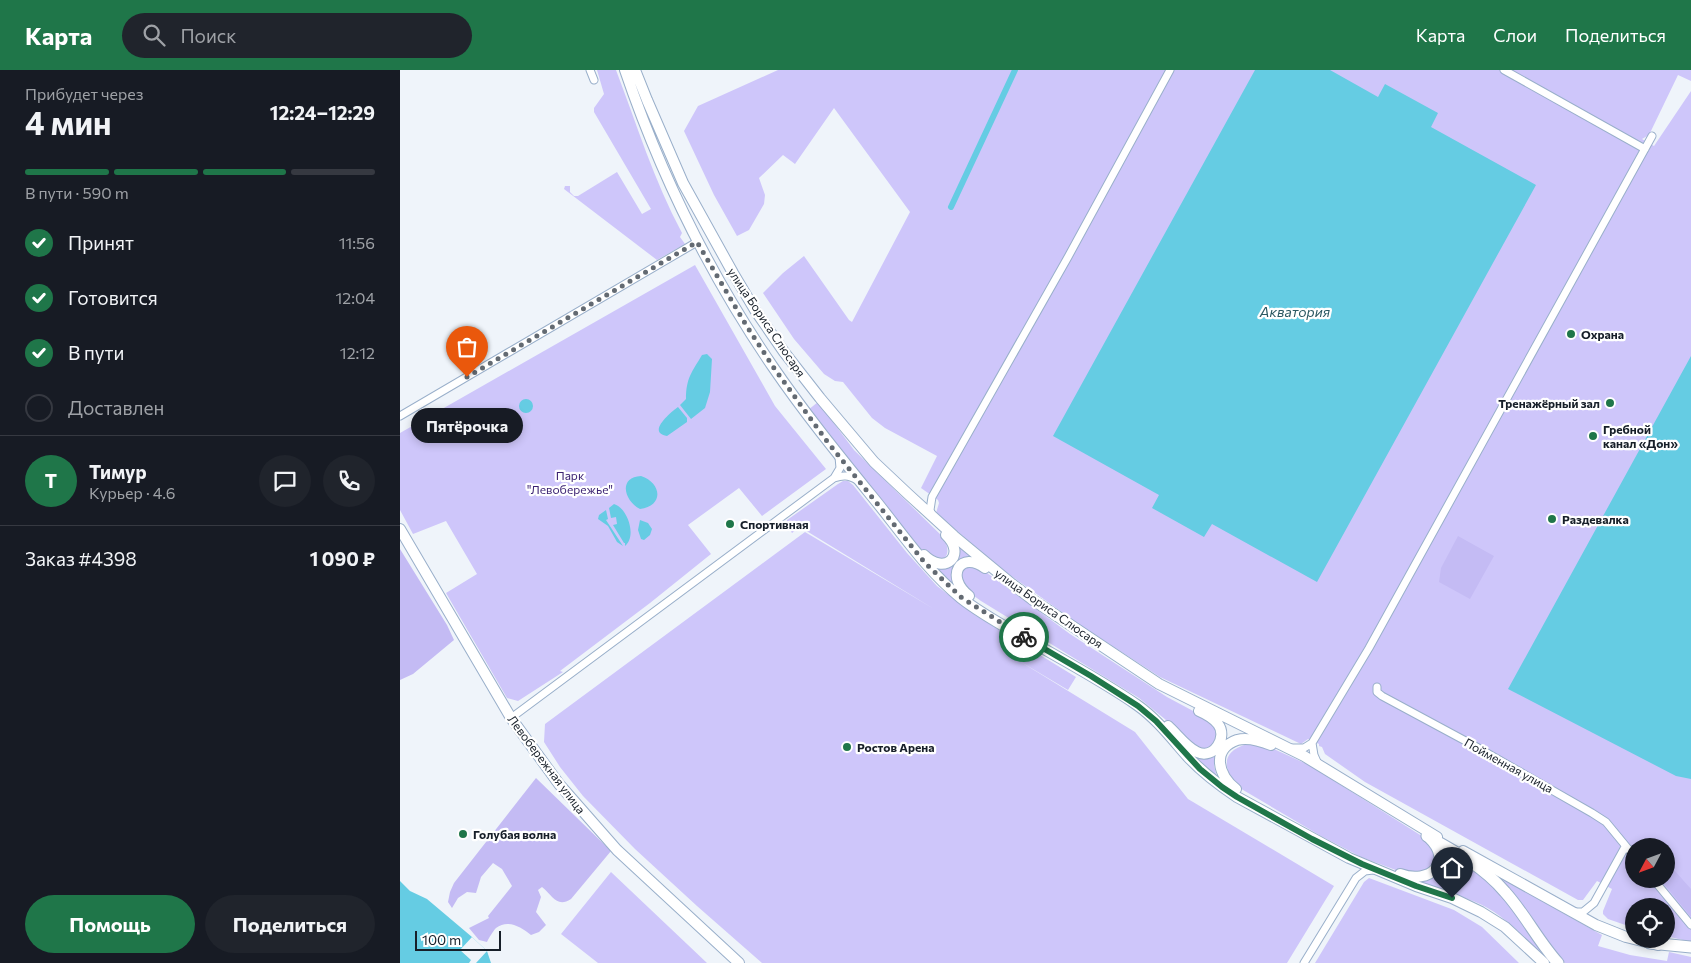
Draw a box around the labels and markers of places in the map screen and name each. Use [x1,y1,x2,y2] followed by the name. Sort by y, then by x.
[446,326,488,377] pin
[1581,327,1624,341] place label: Охрана
[1565,328,1577,340] marker: Охрана
[1498,396,1600,410] place label: Тренажёрный зал
[1604,397,1616,409] marker: Тренажёрный зал
[411,407,523,442] callout: Пятёрочка
[1603,422,1678,450] place label: Гребной канал «Дон»
[1587,430,1599,442] marker: Гребной канал «Дон»
[1562,512,1629,526] place label: Раздевалка
[1546,513,1558,525] marker: Раздевалка
[740,517,809,531] place label: Спортивная
[724,518,736,530] marker: Спортивная
[857,740,935,754] place label: Ростов Арена
[841,741,853,753] marker: Ростов Арена
[473,827,556,841] place label: Голубая волна
[457,828,469,840] marker: Голубая волна
[1431,847,1473,898] pin

